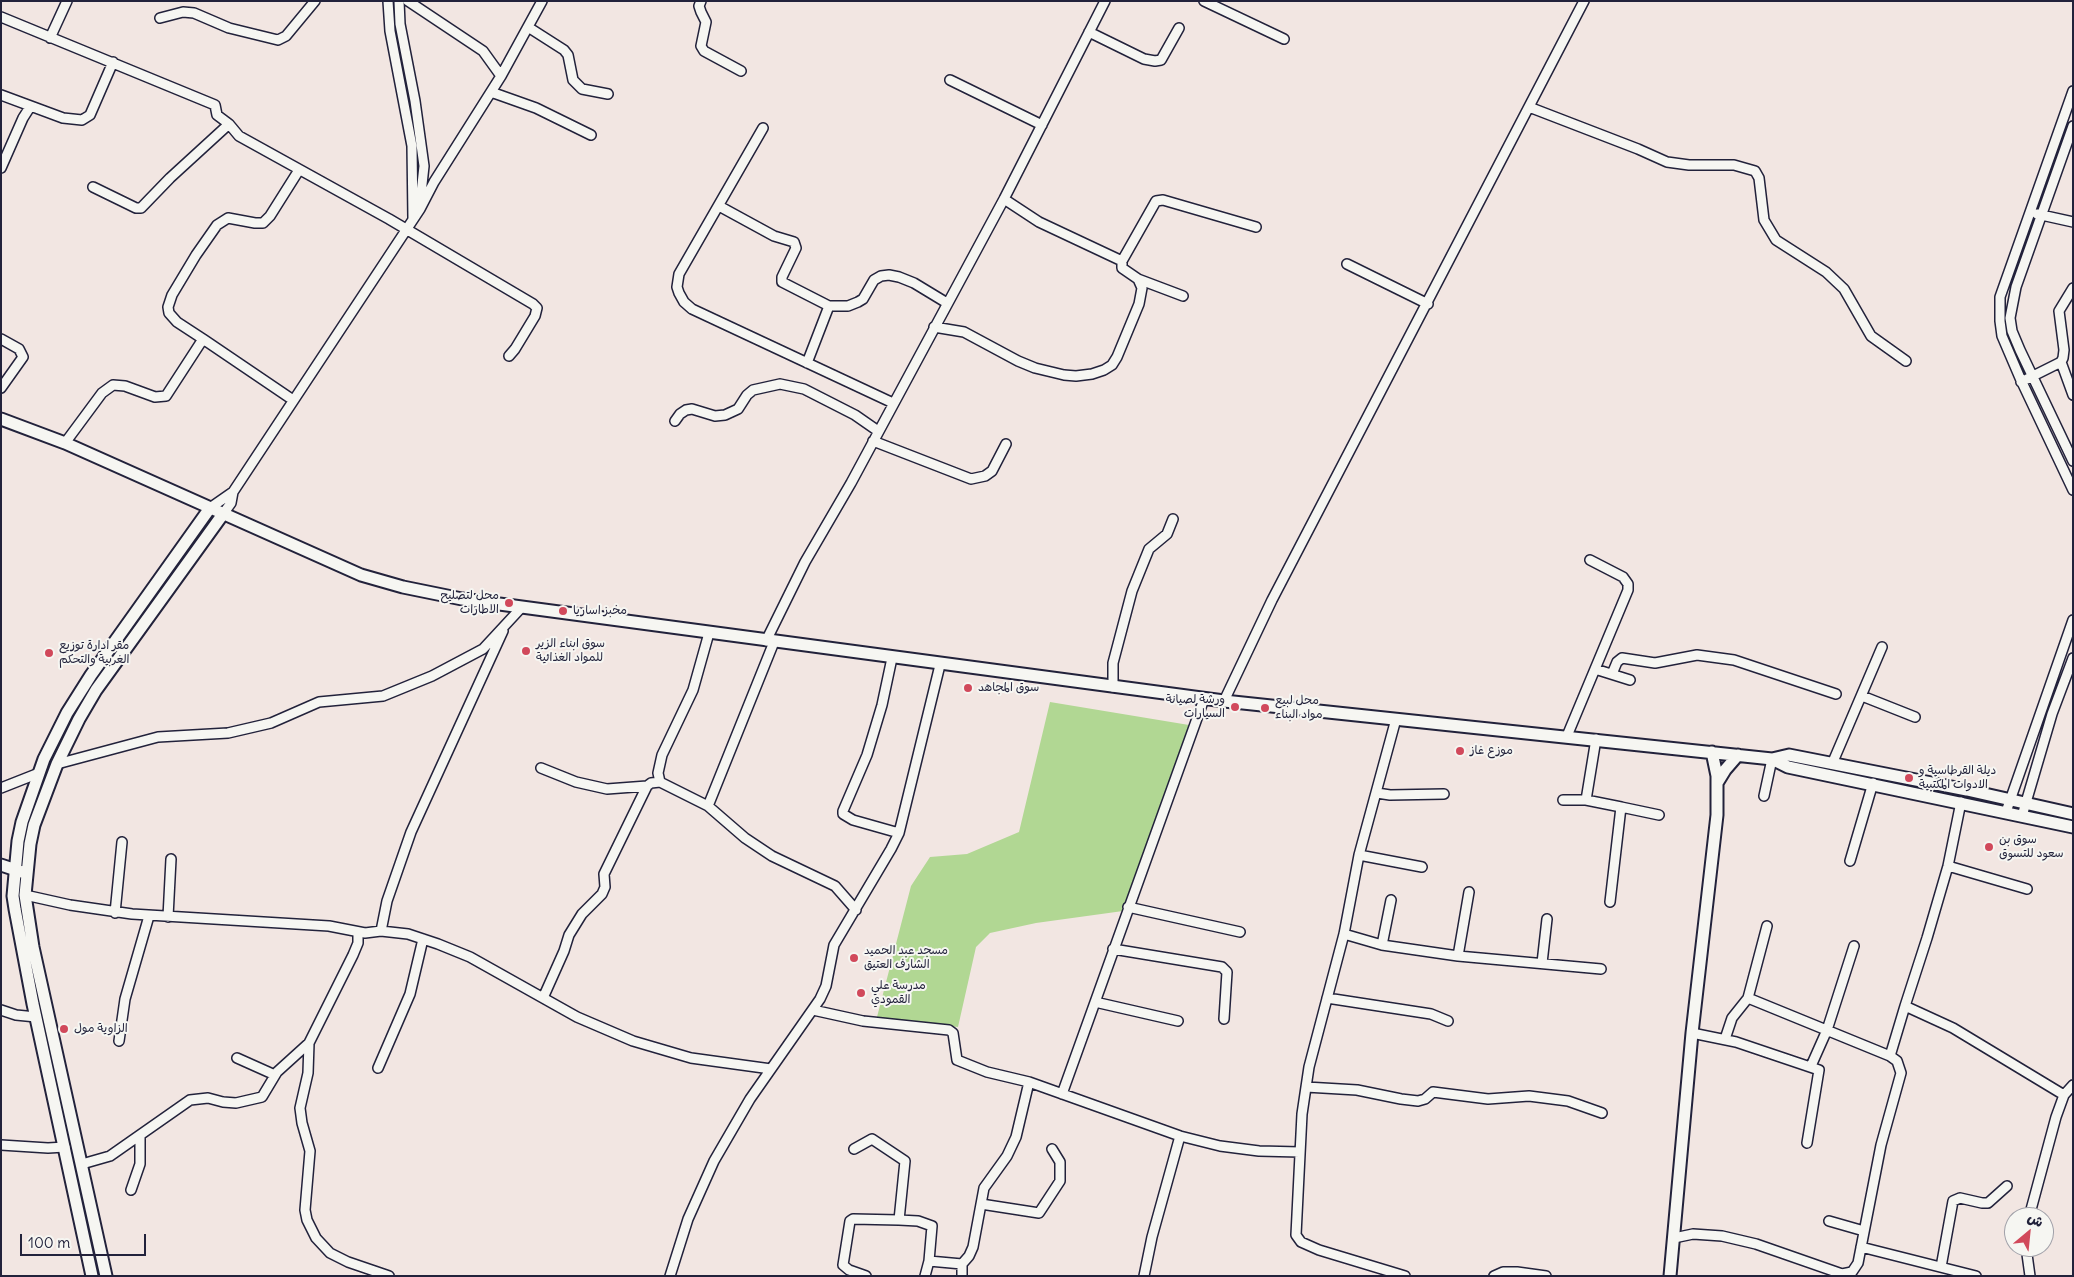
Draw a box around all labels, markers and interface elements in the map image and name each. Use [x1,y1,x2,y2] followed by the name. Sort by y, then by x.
[440,589,499,617] place label: محل لتصليح الاطارات
[503,597,515,609] marker: محل لتصليح الاطارات
[573,604,627,618] place label: مخبز اساريا
[557,605,569,617] marker: مخبز اساريا
[536,637,605,665] place label: سوق ابناء الزير للمواد الغذائية
[59,639,129,667] place label: مقر ادارة توزيع الغربية والتحكم
[520,645,532,657] marker: سوق ابناء الزير للمواد الغذائية
[43,647,55,659] marker: مقر ادارة توزيع الغربية والتحكم
[978,681,1039,695] place label: سوق المجاهد
[962,682,974,694] marker: سوق المجاهد
[1166,693,1225,721] place label: ورشة لصيانة السيارات
[1275,694,1323,722] place label: محل لبيع مواد البناء
[1229,701,1241,713] marker: ورشة لصيانة السيارات
[1259,702,1271,714] marker: محل لبيع مواد البناء
[1470,744,1513,758] place label: موزع غاز
[1454,745,1466,757] marker: موزع غاز
[1919,764,1996,792] place label: ديلة القرطاسية و الادوات المكتبية
[1903,772,1915,784] marker: ديلة القرطاسية و الادوات المكتبية
[1999,833,2064,861] place label: سوق بن سعود للتسوق
[1983,841,1995,853] marker: سوق بن سعود للتسوق
[864,944,948,972] place label: مسجد عبد الحميد الشارف العتيق
[848,952,860,964] marker: مسجد عبد الحميد الشارف العتيق
[871,979,926,1007] place label: مدرسة علي القمودي
[855,987,867,999] marker: مدرسة علي القمودي
[74,1022,128,1036] place label: الزاوية مول
[58,1023,70,1035] marker: الزاوية مول
[2004,1207,2054,1257] north arrow
[2025,1208,2047,1231] text: ش
[22,1224,149,1256] scale bar
[28,1233,70,1252] text: 100 m

